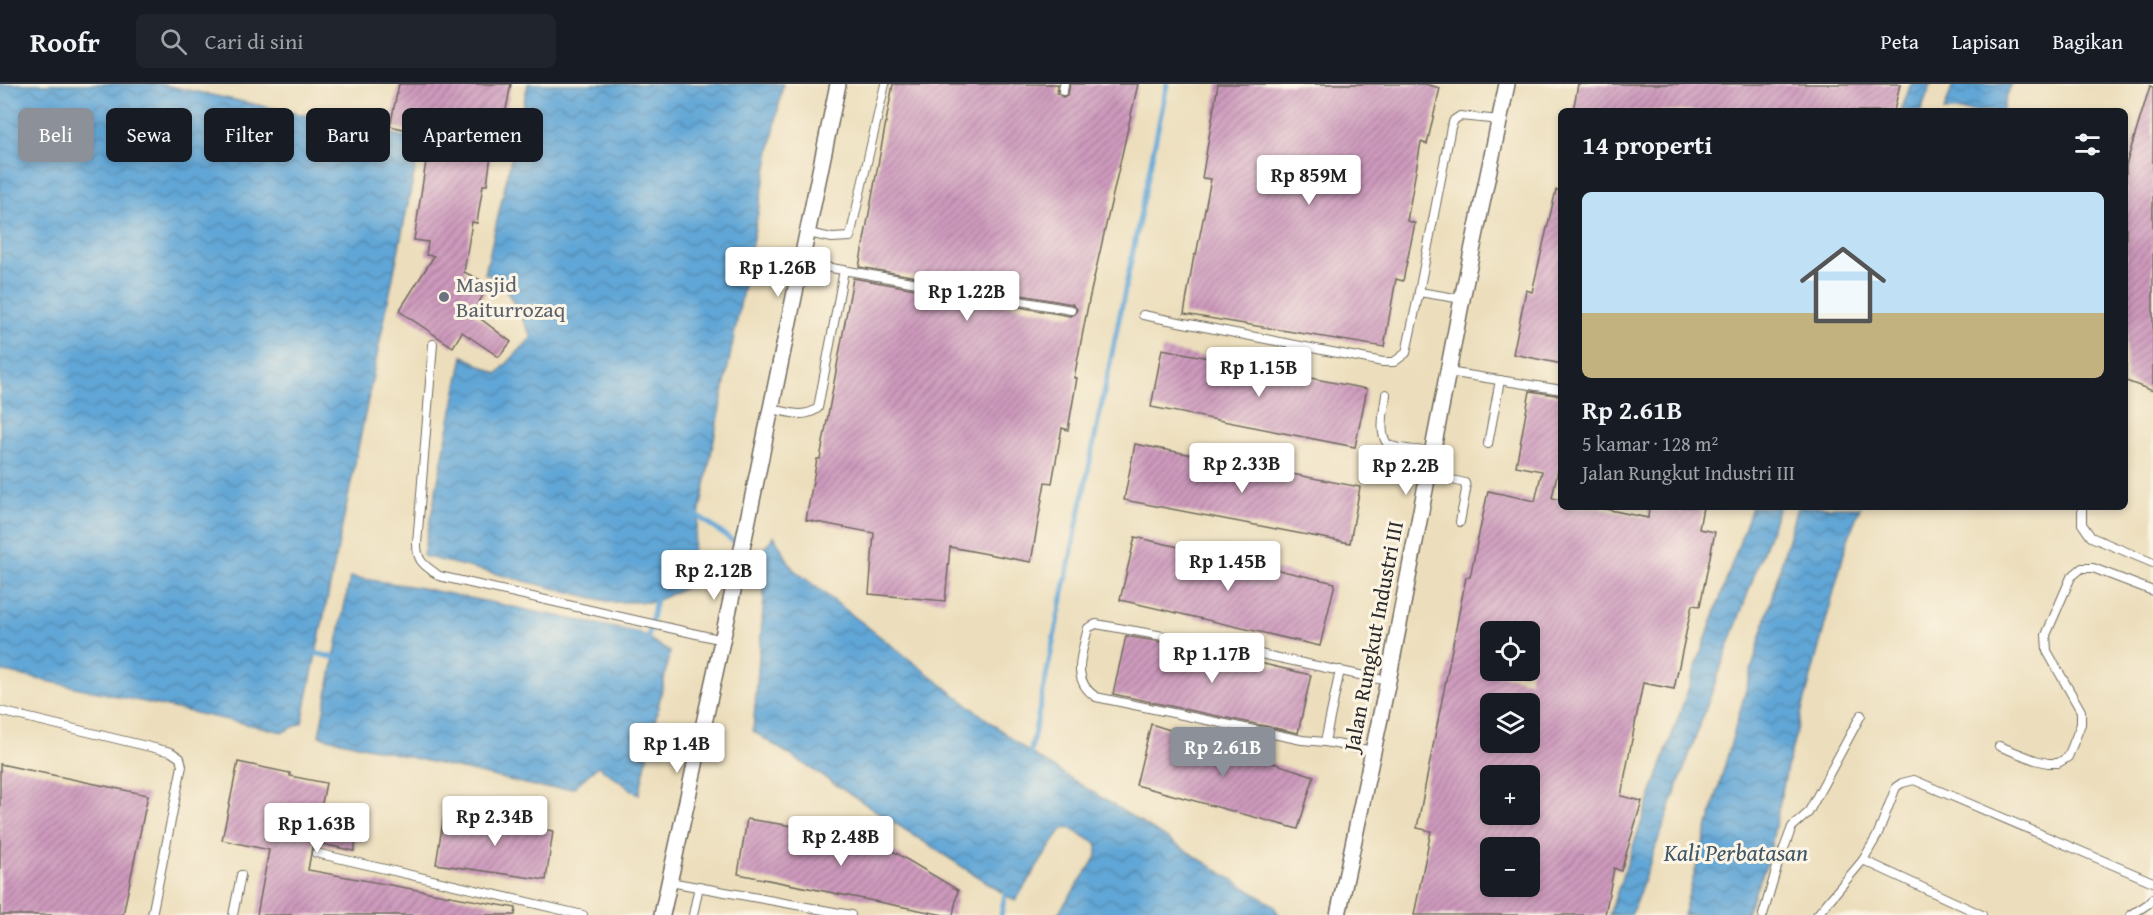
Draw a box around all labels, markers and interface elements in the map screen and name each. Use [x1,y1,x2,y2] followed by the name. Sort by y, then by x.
[136,14,556,68] search box
[30,21,100,62] text: Roofr
[157,25,190,58] icon: search
[205,25,303,57] text: Cari di sini
[1881,26,1919,57] text: Peta
[1952,26,2019,57] text: Lapisan
[2052,26,2123,57] text: Bagikan
[18,108,94,162] chip: Beli
[106,108,192,162] chip: Sewa
[204,108,294,162] chip: Filter
[306,108,390,162] chip: Baru
[402,108,543,162] chip: Apartemen
[1582,125,1712,164] text: 14 properti
[2071,128,2104,161] icon: filters
[1254,155,1364,206] pin: Rp 859M
[1271,160,1347,189] text: Rp 859M
[1789,231,1897,339] icon: home
[716,247,840,298] pin: Rp 1.26B
[739,252,817,281] text: Rp 1.26B
[456,268,566,325] place label: Masjid Baiturrozaq
[905,271,1029,322] pin: Rp 1.22B
[928,276,1006,305] text: Rp 1.22B
[437,290,451,304] marker: Masjid Baiturrozaq
[1197,347,1321,398] pin: Rp 1.15B
[1220,352,1298,381] text: Rp 1.15B
[1582,390,1682,429] text: Rp 2.61B
[1582,429,1718,458] text: 5 kamar · 128 m²
[1180,443,1304,494] pin: Rp 2.33B
[1351,445,1461,496] pin: Rp 2.2B
[1203,448,1281,477] text: Rp 2.33B
[1373,450,1439,479] text: Rp 2.2B
[1582,458,1795,487] text: Jalan Rungkut Industri III
[1334,518,1411,757] street label: Jalan Rungkut Industri III
[1166,541,1290,592] pin: Rp 1.45B
[1189,546,1267,575] text: Rp 1.45B
[652,550,776,601] pin: Rp 2.12B
[675,555,753,584] text: Rp 2.12B
[1480,621,1540,897] map controls
[1480,621,1540,681] button: locate
[1150,633,1274,684] pin: Rp 1.17B
[1173,638,1251,667] text: Rp 1.17B
[1480,693,1540,753] button: layers
[622,723,732,774] pin: Rp 1.4B
[1161,727,1285,778] pin: Rp 2.61B
[644,728,710,757] text: Rp 1.4B
[1184,732,1262,761] text: Rp 2.61B
[1480,765,1540,825] button: +
[433,796,557,847] pin: Rp 2.34B
[456,801,534,830] text: Rp 2.34B
[255,803,379,854] pin: Rp 1.63B
[278,808,356,837] text: Rp 1.63B
[779,816,903,867] pin: Rp 2.48B
[802,821,880,850] text: Rp 2.48B
[1663,835,1808,870] water label: Kali Perbatasan
[1480,837,1540,897] button: −

